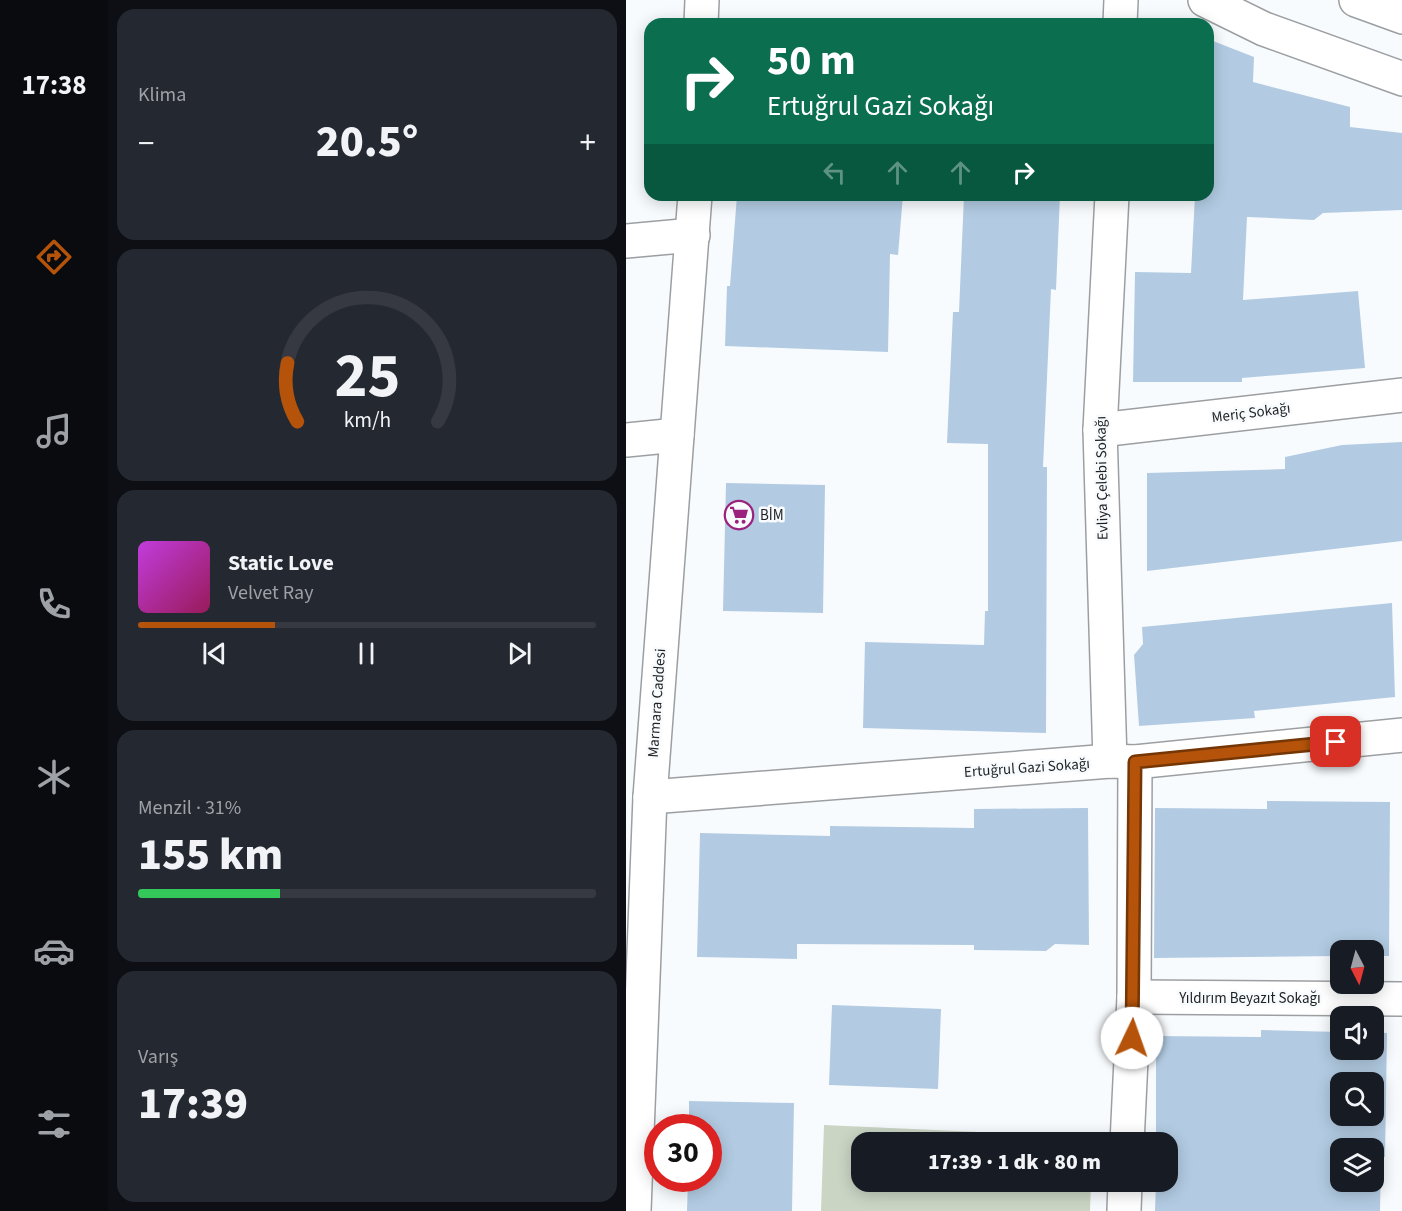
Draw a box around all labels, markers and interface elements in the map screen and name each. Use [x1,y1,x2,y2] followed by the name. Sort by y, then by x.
[767,31,856,91] text: 50 m
[668,42,746,120] icon: right
[21,66,87,105] text: 17:38
[138,81,186,109] text: Klima
[767,87,994,126] text: Ertuğrul Gazi Sokağı
[316,110,418,174] text: 20.5°
[138,120,154,167] text: −
[580,120,596,167] text: +
[818,156,851,189] icon: left
[881,156,914,189] icon: ahead
[944,156,977,189] icon: ahead
[1007,156,1040,189] icon: right
[33,236,75,278] icon: directions
[334,332,400,421] text: 25
[1210,398,1292,428] street label: Meriç Sokağı
[343,406,391,437] text: km/h
[33,410,75,452] icon: music
[1090,416,1114,540] street label: Evliya Çelebi Sokağı
[723,499,755,531] supermarket icon: BİM
[760,505,784,526] place label: BİM
[228,547,334,579] text: Static Love
[228,579,314,607] text: Velvet Ray
[33,583,75,625] icon: phone
[198,637,231,670] icon: previous
[350,637,383,670] icon: pause
[503,637,536,670] icon: next
[643,648,671,758] street label: Marmara Caddesi
[1310,716,1361,767] pin
[1319,725,1352,758] icon: arrive
[963,753,1091,783] street label: Ertuğrul Gazi Sokağı
[33,756,75,798] icon: climate
[138,794,241,822] text: Menzil · 31%
[138,823,283,887] text: 155 km
[33,930,75,972] icon: car
[1330,940,1384,994] north arrow
[1330,940,1384,1192] map controls
[1178,988,1321,1009] street label: Yıldırım Beyazıt Sokağı
[1100,1006,1164,1070] position arrow
[1330,1006,1384,1060] button: sound
[138,1043,178,1071] text: Varış
[138,1072,248,1136] text: 17:39
[1330,1072,1384,1126] button: search
[33,1103,75,1145] icon: filters
[644,1114,722,1192] speed limit sign: 30
[1330,1138,1384,1192] button: layers
[928,1146,1101,1178] text: 17:39 · 1 dk · 80 m

